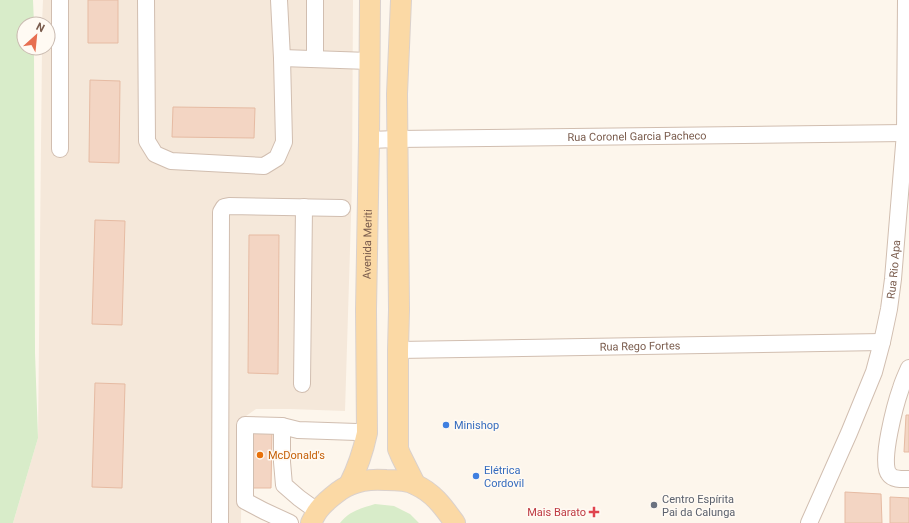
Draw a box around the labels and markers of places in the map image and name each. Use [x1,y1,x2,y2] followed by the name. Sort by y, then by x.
[454,419,499,432] place label: Minishop
[441,420,451,430] marker: Minishop
[268,449,325,462] place label: McDonald's
[255,450,265,460] marker: McDonald's
[484,464,524,490] place label: Elétrica Cordovil
[471,471,481,481] marker: Elétrica Cordovil
[662,493,735,519] place label: Centro Espírita Pai da Calunga
[649,500,659,510] marker: Centro Espírita Pai da Calunga
[527,506,586,519] place label: Mais Barato
[589,507,599,517] marker: Mais Barato

